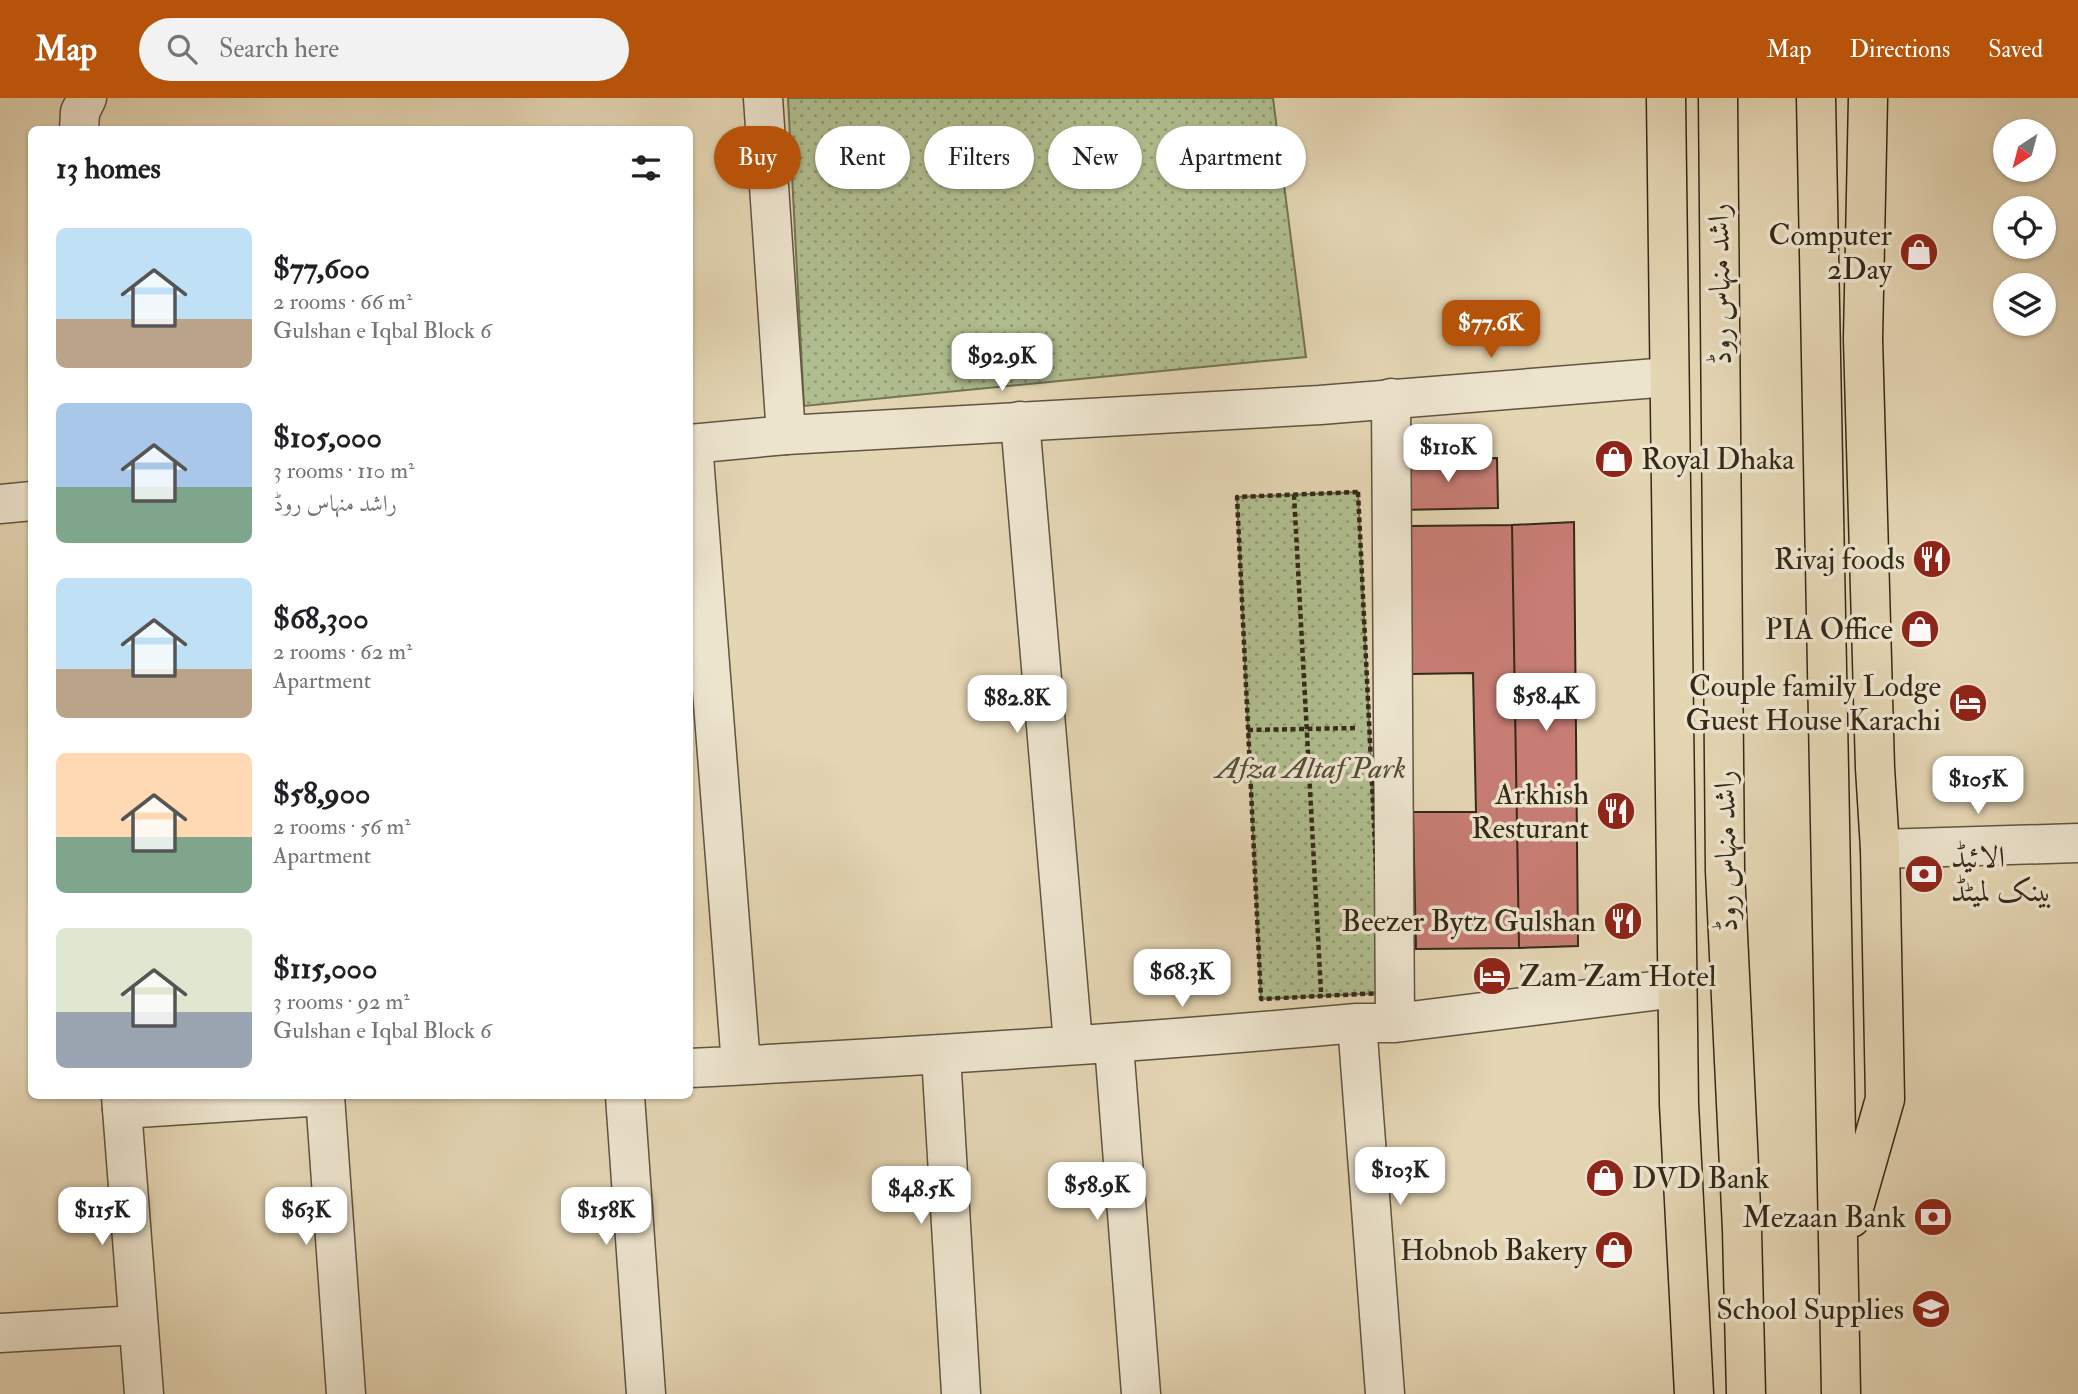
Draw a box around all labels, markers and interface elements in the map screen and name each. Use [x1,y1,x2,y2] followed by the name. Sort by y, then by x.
[139,18,629,81] search box
[35,29,97,70] text: Map
[163,30,201,68] icon: search
[219,33,339,65] text: Search here
[1766,34,1811,65] text: Map
[1849,34,1950,65] text: Directions
[1988,34,2043,65] text: Saved
[1993,119,2056,182] north arrow
[1993,119,2056,336] map controls
[714,126,801,189] chip: Buy
[815,126,910,189] chip: Rent
[924,126,1034,189] chip: Filters
[1048,126,1142,189] chip: New
[1156,126,1306,189] chip: Apartment
[627,149,665,187] icon: filters
[56,150,161,187] text: 13 homes
[1993,196,2056,259] button: locate
[1700,203,1740,365] street label: راشد منہاس روڈ
[1768,217,1893,288] place label: Computer 2Day
[1898,231,1940,273] shop icon: Computer 2Day
[273,250,370,287] text: $77,600
[112,256,196,340] icon: home
[1993,273,2056,336] button: layers
[273,287,412,316] text: 2 rooms · 66 m²
[1434,300,1548,360] pin: $77.6K
[1458,308,1524,337] text: $77.6K
[273,316,492,345] text: Gulshan e Iqbal Block 6
[945,334,1059,393] pin: $92.9K
[968,341,1036,370] text: $92.9K
[273,419,382,456] text: $105,000
[1399,424,1497,484] pin: $110K
[112,431,196,515] icon: home
[1419,432,1477,461] text: $110K
[1593,438,1635,480] shop icon: Royal Dhaka
[1641,441,1795,478] place label: Royal Dhaka
[273,456,414,485] text: 3 rooms · 110 m²
[273,489,397,518] text: راشد منہاس روڈ
[1911,538,1953,580] restaurant icon: Rivaj foods
[1774,541,1905,578] place label: Rivaj foods
[273,600,369,637] text: $68,300
[112,606,196,690] icon: home
[1899,608,1941,650] shop icon: PIA Office
[1765,611,1893,648] place label: PIA Office
[273,637,412,666] text: 2 rooms · 62 m²
[273,666,371,695] text: Apartment
[1685,668,1941,739] place label: Couple family Lodge Guest House Karachi
[1489,674,1603,733] pin: $58.4K
[960,676,1074,735] pin: $82.8K
[1512,681,1580,710] text: $58.4K
[1947,682,1989,724] hotel icon: Couple family Lodge Guest House Karachi
[984,683,1050,712] text: $82.8K
[1213,750,1406,787] park label: Afza Altaf Park
[1929,756,2027,816] pin: $105K
[1948,764,2008,793] text: $105K
[1706,770,1746,932] street label: راشد منہاس روڈ
[273,775,371,812] text: $58,900
[1471,776,1589,847] place label: Arkhish Resturant
[112,781,196,865] icon: home
[1595,790,1637,832] restaurant icon: Arkhish Resturant
[273,812,411,841] text: 2 rooms · 56 m²
[1951,839,2052,910] place label: الائیڈ بینک لمیٹڈ
[273,841,371,870] text: Apartment
[1903,853,1945,895] bank icon: الائیڈ بینک لمیٹڈ
[1602,900,1644,942] restaurant icon: Beezer Bytz Gulshan
[1341,903,1596,940] place label: Beezer Bytz Gulshan
[273,950,377,987] text: $115,000
[1125,950,1239,1009] pin: $68.3K
[1471,955,1513,997] hotel icon: Zam Zam Hotel
[112,956,196,1040] icon: home
[1150,957,1214,986] text: $68.3K
[1519,958,1717,995] place label: Zam Zam Hotel
[273,987,410,1016] text: 3 rooms · 92 m²
[273,1016,492,1045] text: Gulshan e Iqbal Block 6
[1351,1148,1449,1207] pin: $103K
[1371,1155,1429,1184] text: $103K
[1584,1157,1626,1199] shop icon: DVD Bank
[1632,1160,1769,1197] place label: DVD Bank
[1040,1162,1154,1222] pin: $58.9K
[864,1166,978,1226] pin: $48.5K
[1064,1170,1130,1199] text: $58.9K
[888,1174,954,1203] text: $48.5K
[53,1188,151,1247] pin: $115K
[265,1188,347,1247] pin: $63K
[557,1188,655,1247] pin: $158K
[74,1195,130,1224] text: $115K
[281,1195,331,1224] text: $63K
[577,1195,635,1224] text: $158K
[1912,1196,1954,1238] bank icon: Mezaan Bank
[1742,1199,1906,1236] place label: Mezaan Bank
[1593,1229,1635,1271] shop icon: Hobnob Bakery
[1400,1232,1588,1269] place label: Hobnob Bakery
[1910,1288,1952,1330] school or university icon: School Supplies
[1716,1291,1904,1328] place label: School Supplies

